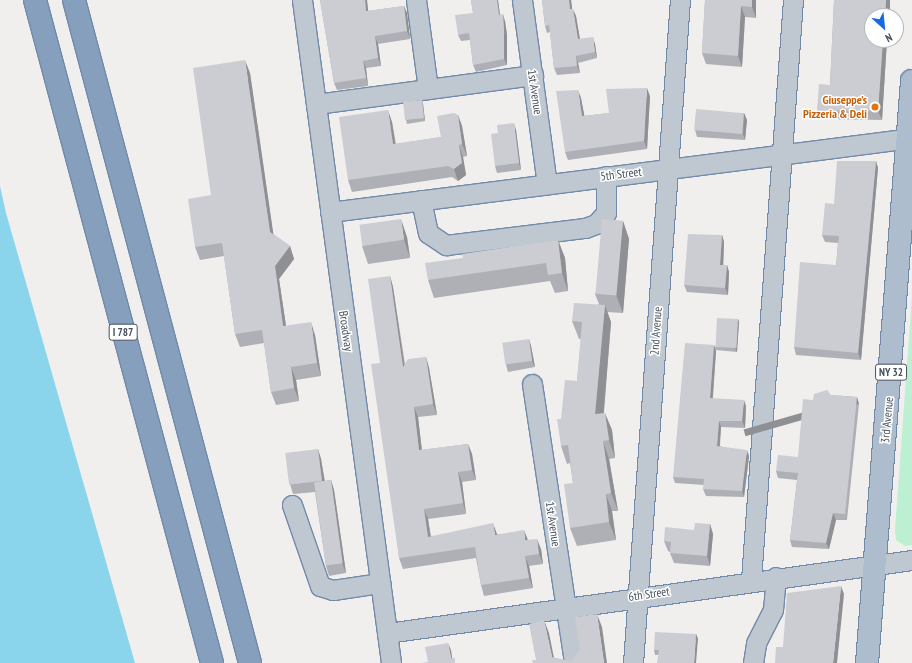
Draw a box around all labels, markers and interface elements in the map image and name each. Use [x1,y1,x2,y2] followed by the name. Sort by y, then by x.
[864,8,904,48] north arrow
[883,30,895,45] text: N
[525,68,545,116] street label: 1st Avenue
[803,93,867,121] place label: Giuseppe’s Pizzeria & Deli
[870,102,880,112] marker: Giuseppe’s Pizzeria & Deli
[600,164,642,184] street label: 5th Street
[647,306,665,356] street label: 2nd Avenue
[336,310,356,352] street label: Broadway
[108,323,138,341] road number: I 787
[874,363,908,381] road number: NY 32
[878,396,896,444] street label: 3rd Avenue
[543,500,563,548] street label: 1st Avenue
[628,584,670,604] street label: 6th Street

